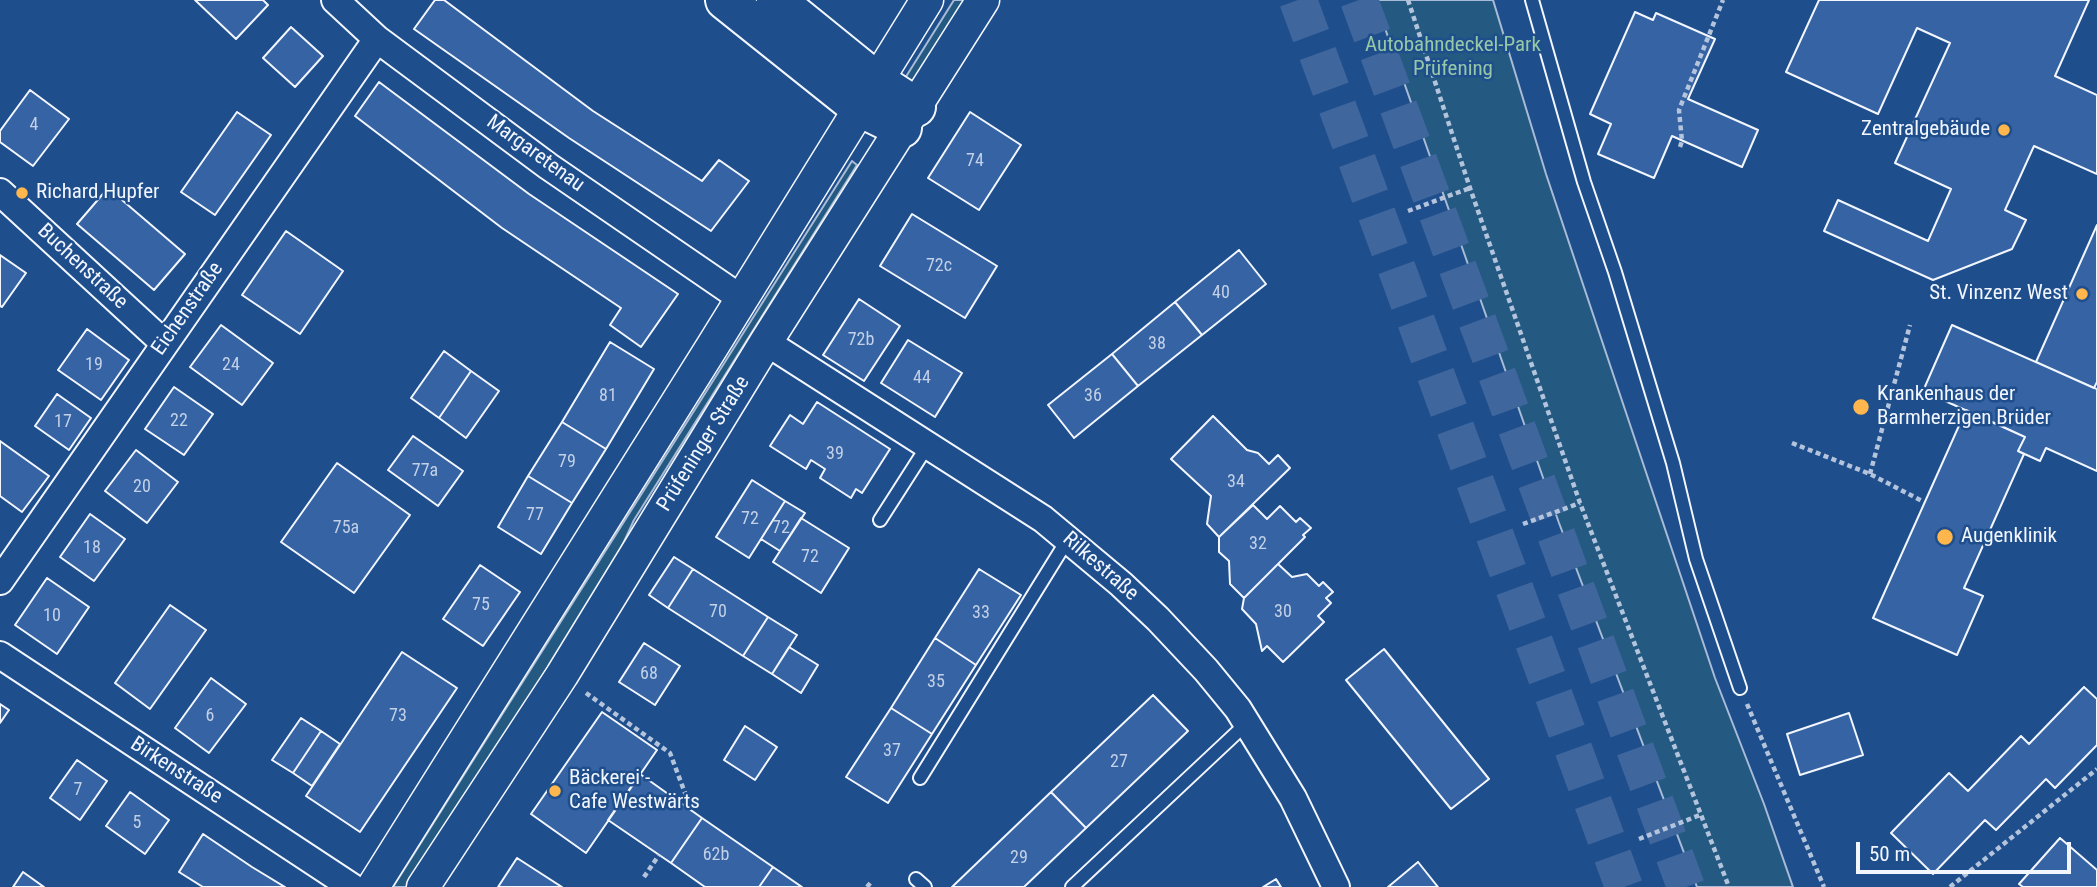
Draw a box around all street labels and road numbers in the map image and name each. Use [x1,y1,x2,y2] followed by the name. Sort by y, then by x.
[481,110,589,198] street label: Margaretenau
[32,219,132,315] street label: Buchenstraße
[147,258,229,360] street label: Eichenstraße
[652,372,756,516] street label: Prüfeninger Straße
[1057,527,1143,607] street label: Rilkestraße
[125,732,227,810] street label: Birkenstraße

